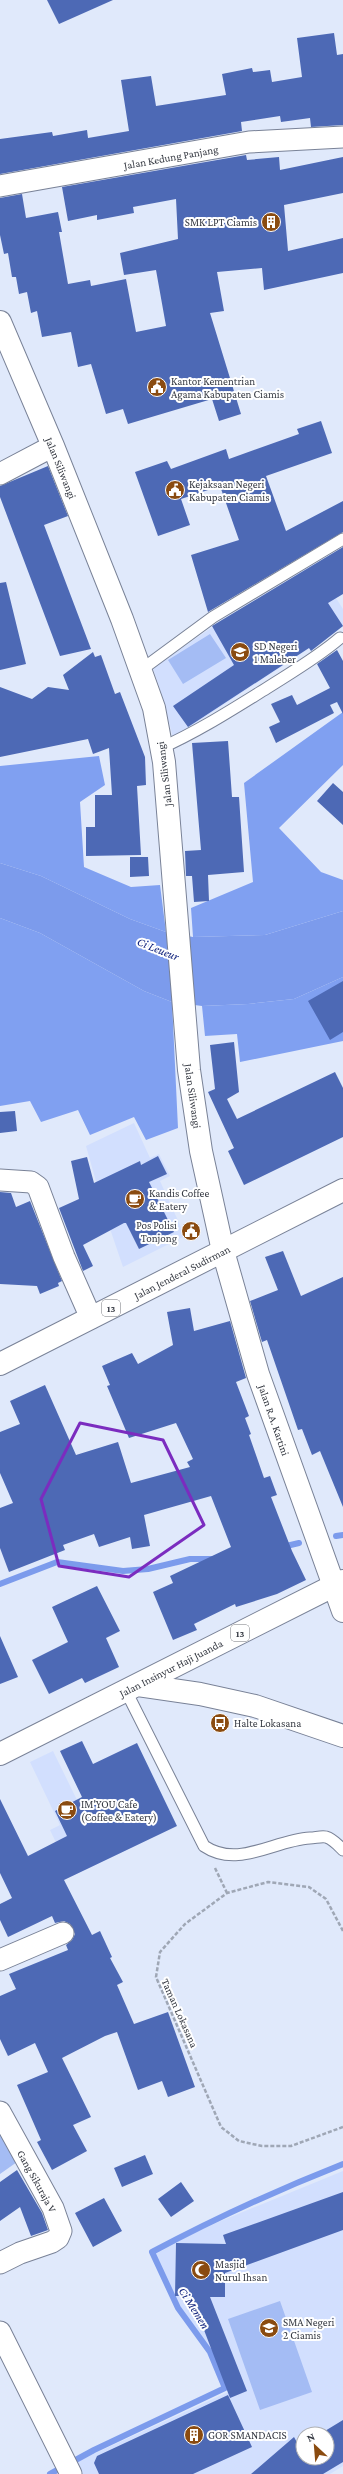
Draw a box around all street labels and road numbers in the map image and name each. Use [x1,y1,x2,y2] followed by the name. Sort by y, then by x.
[122,143,220,172] street label: Jalan Kedung Panjang
[42,435,79,501] street label: Jalan Siliwangi
[154,741,175,808] street label: Jalan Siliwangi
[181,1062,204,1129] street label: Jalan Siliwangi
[131,1243,233,1303] street label: Jalan Jenderal Sudirman
[102,1300,120,1316] road number: 13
[255,1382,292,1458] street label: Jalan R.A. Kartini
[231,1625,249,1641] road number: 13
[116,1637,225,1701] street label: Jalan Insinyur Haji Juanda
[159,1977,201,2049] street label: Taman Lokasana
[14,2148,59,2215] street label: Gang Sikuraja V

